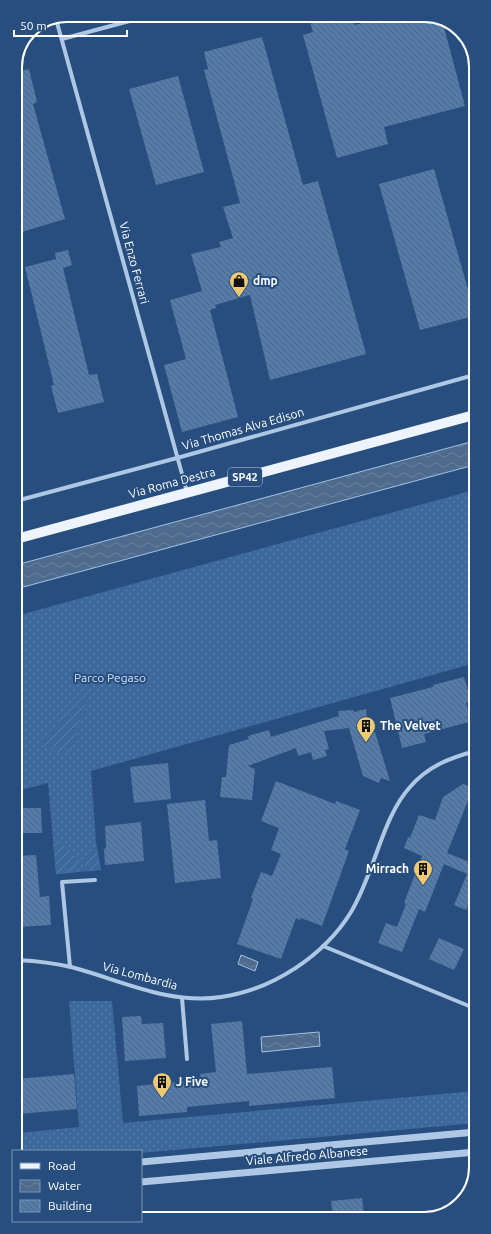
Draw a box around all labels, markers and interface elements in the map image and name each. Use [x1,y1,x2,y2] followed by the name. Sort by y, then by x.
[14,12,127,38] scale bar
[20,19,47,32] text: 50 m
[117,221,152,305] street label: Via Enzo Ferrari
[228,270,250,298] shop icon: dmp
[253,274,278,287] place label: dmp
[180,405,305,452] street label: Via Thomas Alva Edison
[127,465,217,500] street label: Via Roma Destra
[228,468,262,486] road number: SP42
[74,671,146,684] park label: Parco Pegaso
[355,715,377,743] building icon: The Velvet
[380,719,441,732] place label: The Velvet
[412,858,434,886] building icon: Mirrach
[366,862,409,875] place label: Mirrach
[101,959,179,992] street label: Via Lombardia
[151,1071,173,1099] building icon: J Five
[176,1075,208,1088] place label: J Five
[245,1144,369,1167] street label: Viale Alfredo Albanese
[12,1150,142,1222] legend
[48,1159,76,1172] text: Road
[48,1179,81,1192] text: Water
[48,1199,92,1212] text: Building

